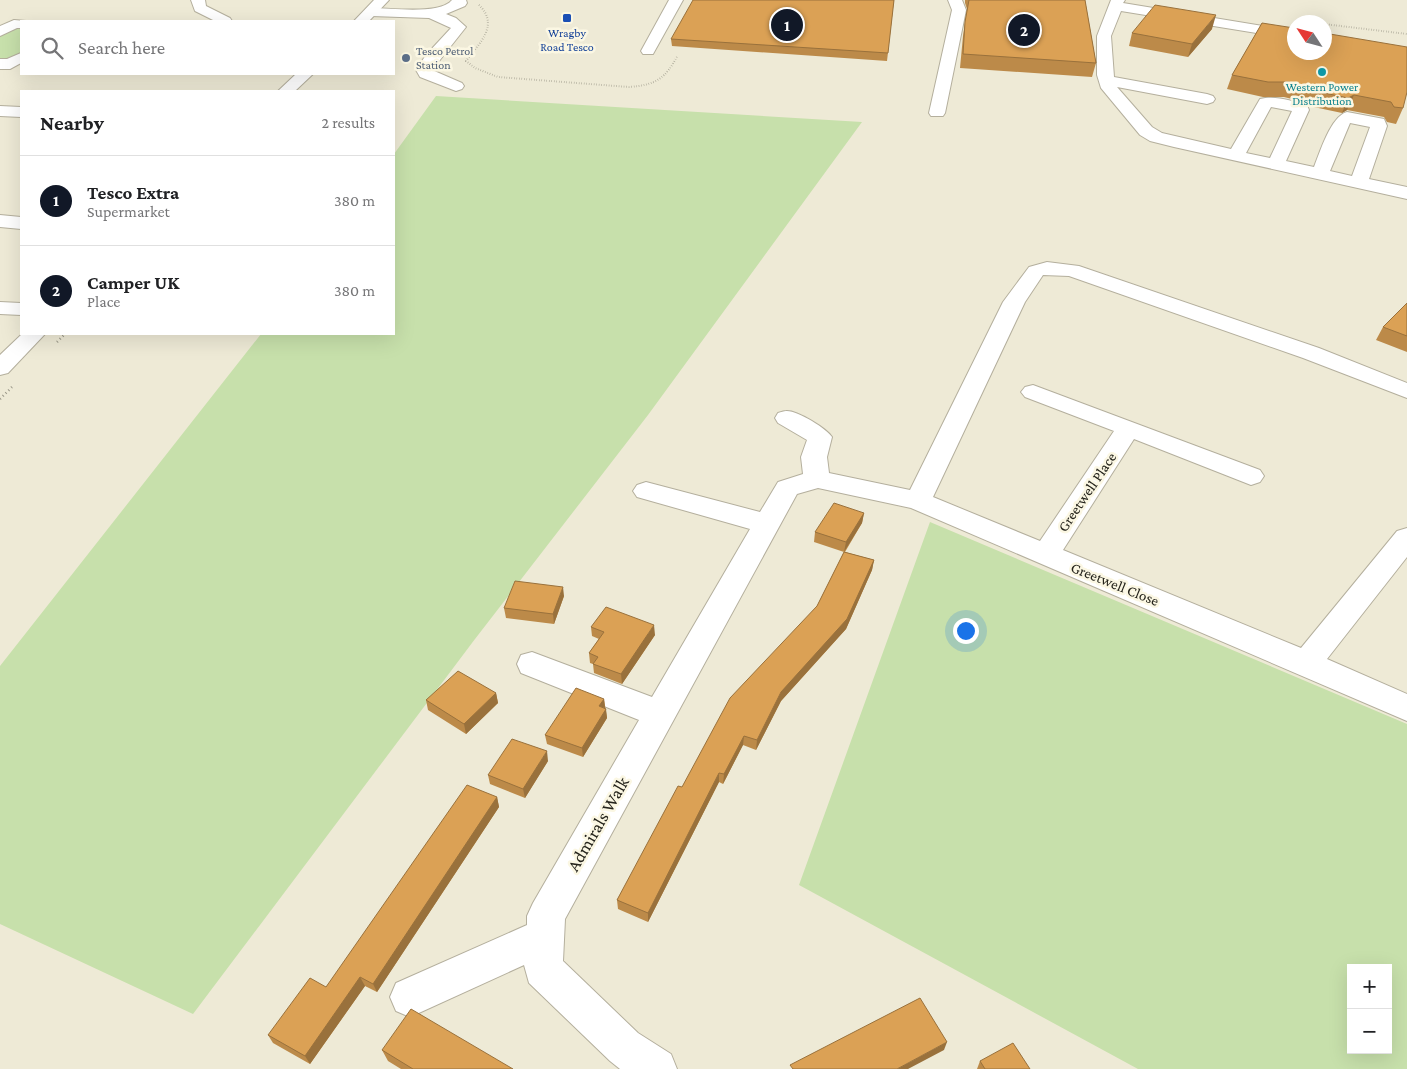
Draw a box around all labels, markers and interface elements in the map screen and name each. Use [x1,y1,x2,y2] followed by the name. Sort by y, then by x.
[771,6,803,44] pin: 1
[1008,11,1040,49] pin: 2
[561,12,573,24] marker: Wragby Road Tesco
[1287,15,1332,60] north arrow
[20,20,395,75] search box
[540,26,594,54] place label: Wragby Road Tesco
[38,34,66,62] icon: search
[78,37,165,58] text: Search here
[416,44,473,72] place label: Tesco Petrol Station
[400,52,412,64] marker: Tesco Petrol Station
[1316,66,1328,78] marker: Western Power Distribution
[1286,80,1359,108] place label: Western Power Distribution
[40,111,104,135] text: Nearby
[322,114,375,131] text: 2 results
[87,182,179,203] text: Tesco Extra
[53,192,59,209] text: 1
[334,192,375,209] text: 380 m
[87,203,170,220] text: Supermarket
[87,272,180,293] text: Camper UK
[52,282,60,299] text: 2
[334,282,375,299] text: 380 m
[87,293,120,310] text: Place
[1055,449,1120,535] street label: Greetwell Place
[1069,559,1162,609] street label: Greetwell Close
[953,618,979,644] your location
[563,773,633,875] street label: Admirals Walk
[1347,964,1392,1054] map controls
[1347,964,1392,1009] button: +
[1347,1009,1392,1054] button: −

